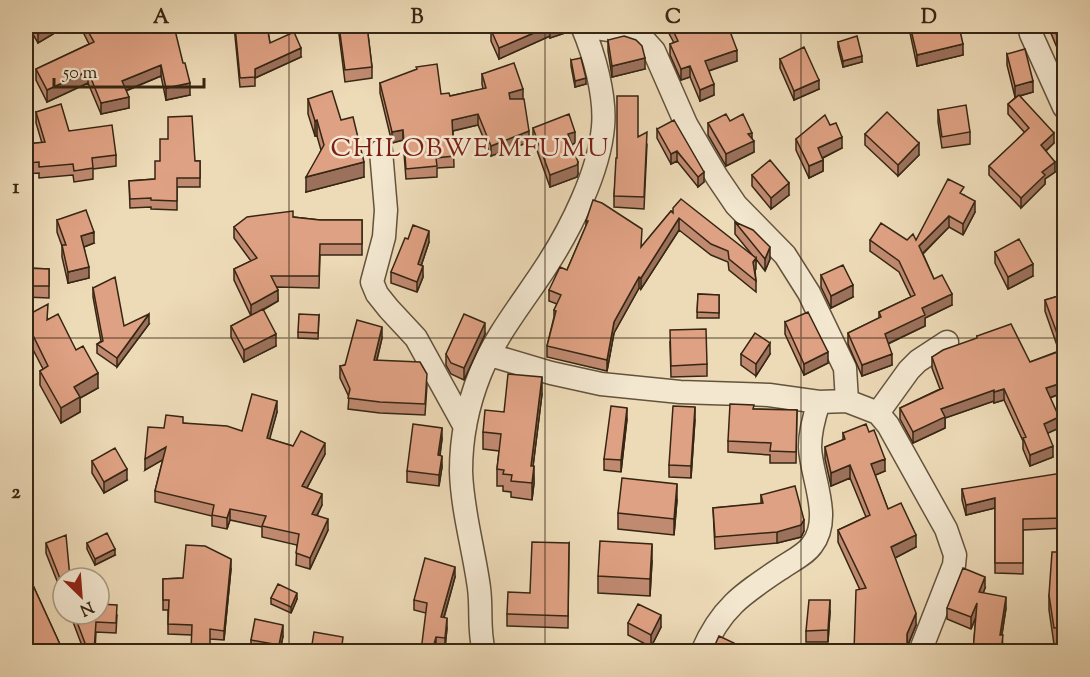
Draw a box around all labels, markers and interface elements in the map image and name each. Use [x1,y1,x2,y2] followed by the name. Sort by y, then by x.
[153,4,170,33] text: A
[411,4,424,33] text: B
[665,4,681,33] text: C
[921,4,937,33] text: D
[54,51,204,89] scale bar
[62,61,98,87] text: 50 m
[330,131,610,168] district label: CHILOBWE MFUMU
[13,174,20,203] text: 1
[11,479,21,508] text: 2
[51,566,111,626] north arrow
[75,594,97,621] text: N

